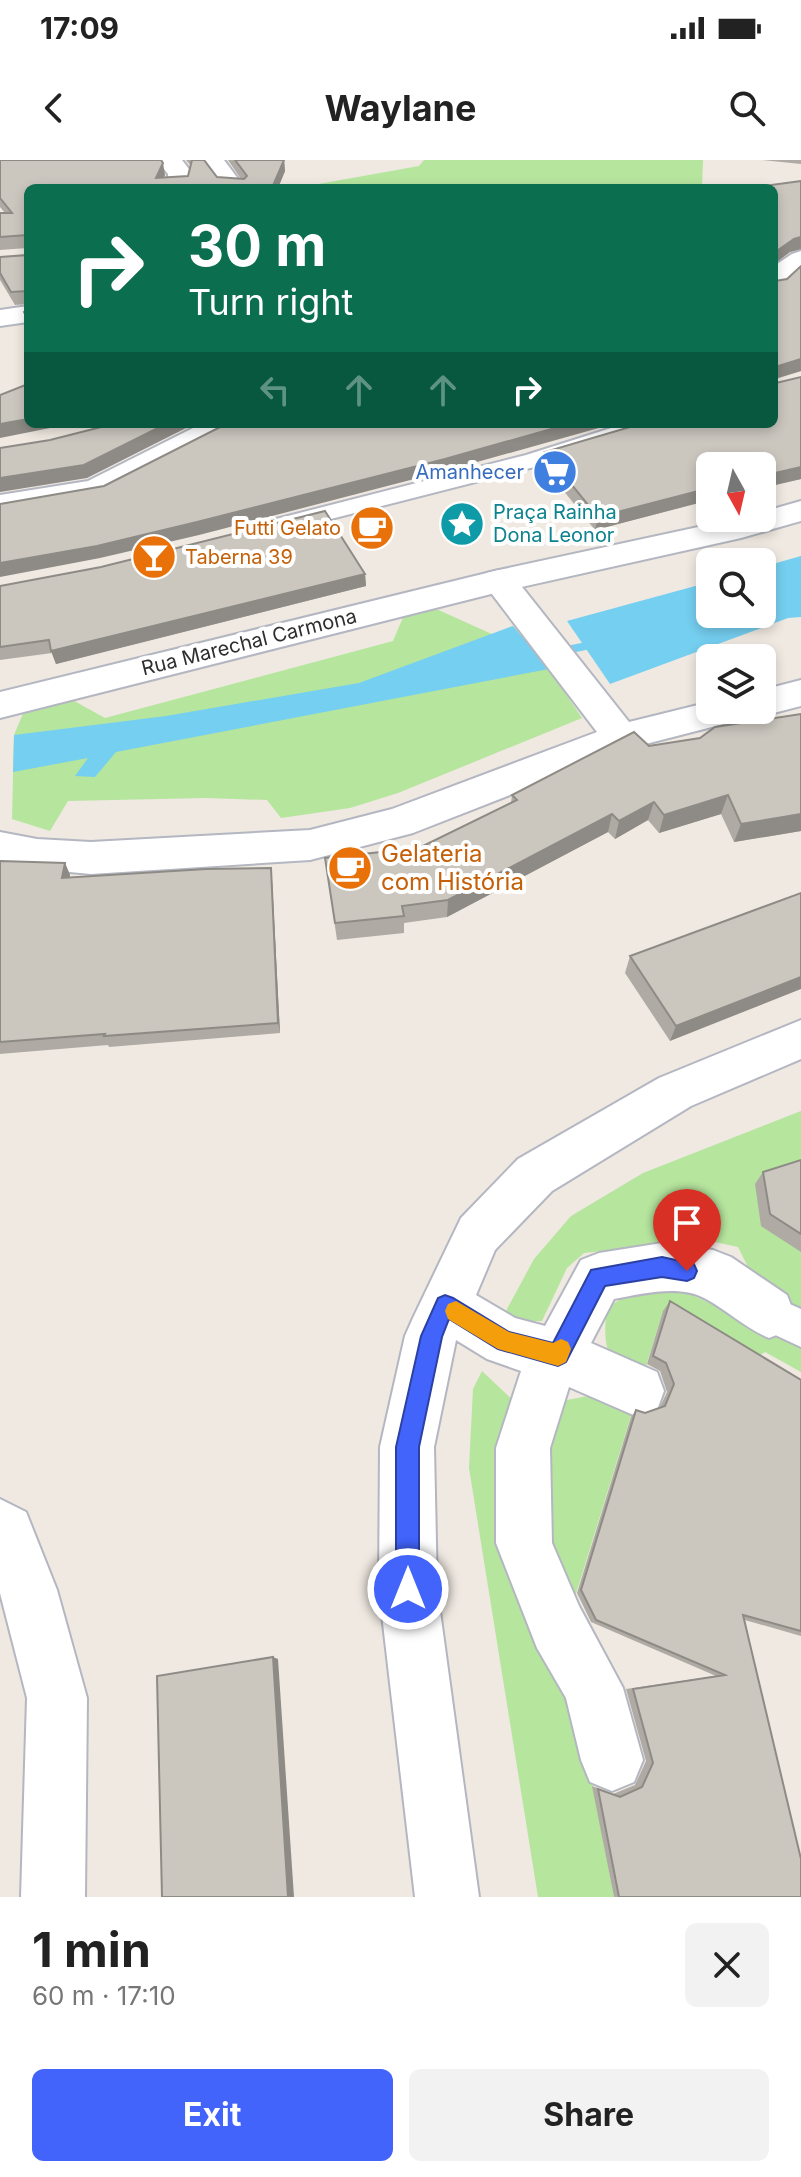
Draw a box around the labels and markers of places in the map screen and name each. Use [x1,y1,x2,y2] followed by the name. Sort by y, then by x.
[531,448,579,496] supermarket icon: Amanhecer
[416,460,524,484] place label: Amanhecer
[438,500,486,548] place icon: Praça Rainha Dona Leonor
[493,500,617,547] place label: Praça Rainha Dona Leonor
[348,504,396,552] cafe icon: Futti Gelato
[234,516,341,540] place label: Futti Gelato
[130,533,178,581] bar icon: Taberna 39
[185,545,293,569] place label: Taberna 39
[381,839,524,896] place label: Gelateria com História
[326,844,374,892] cafe icon: Gelateria com História
[653,1189,721,1271] pin

